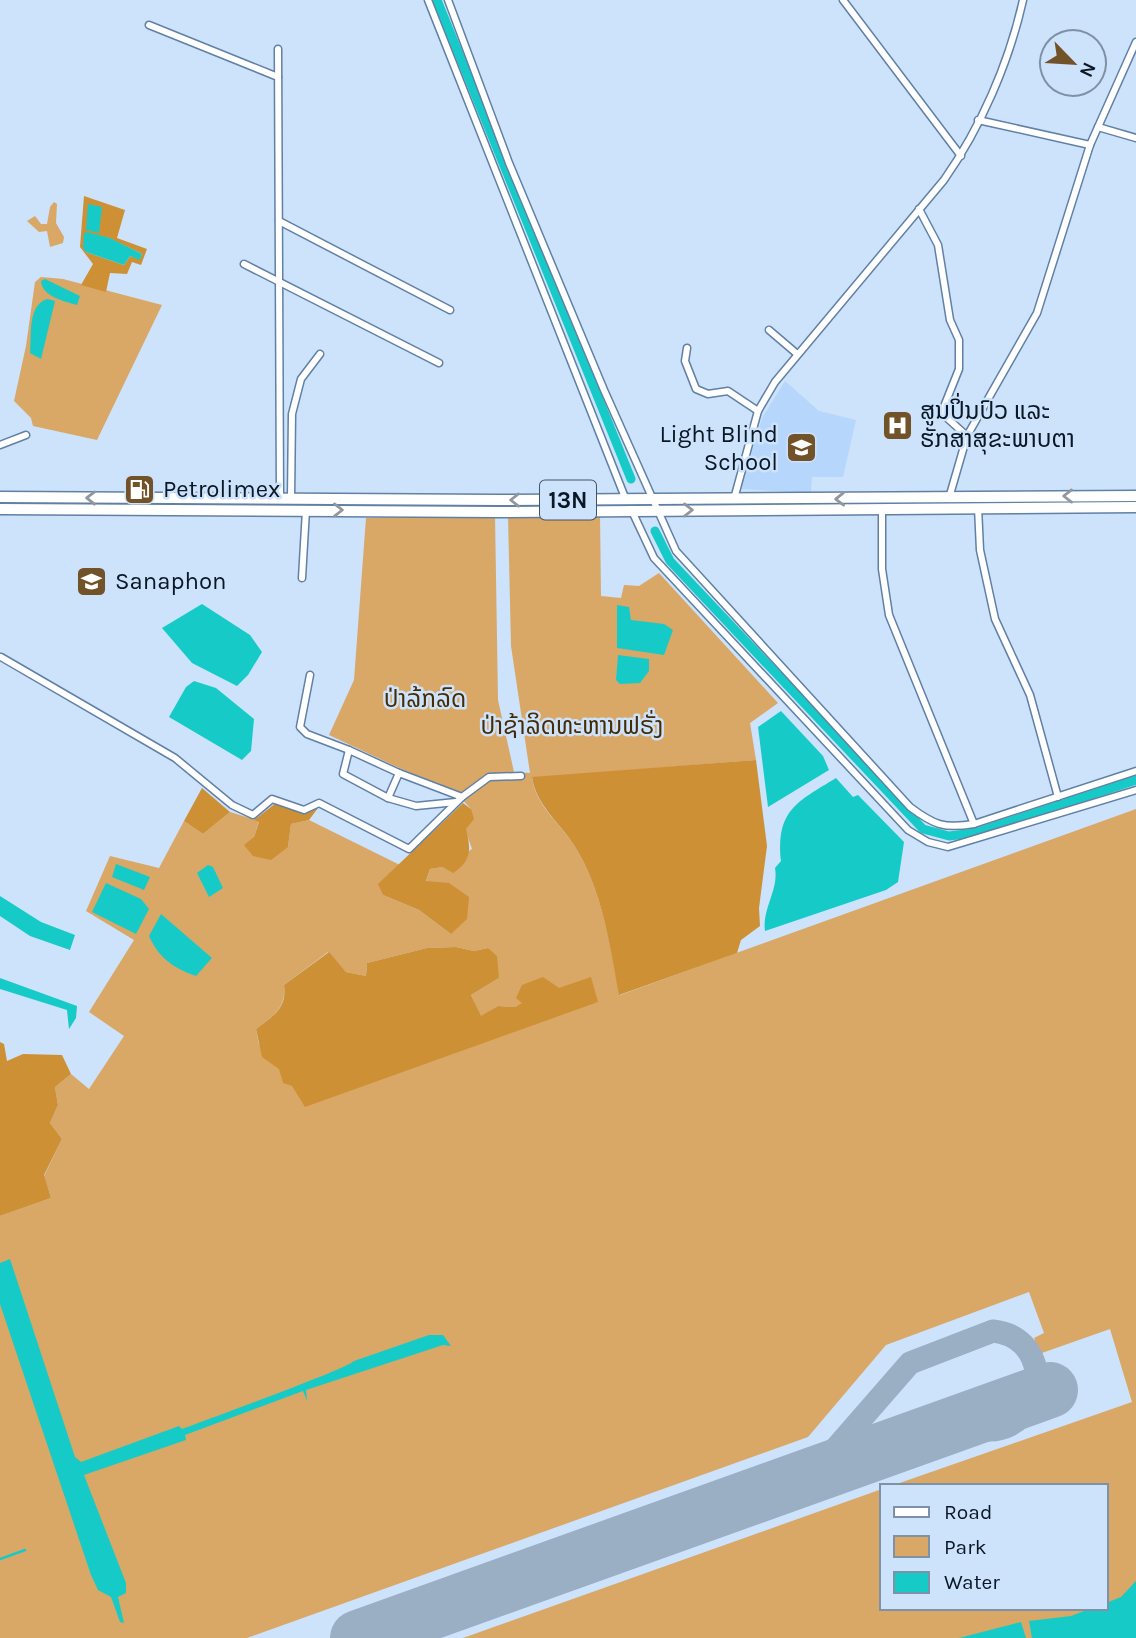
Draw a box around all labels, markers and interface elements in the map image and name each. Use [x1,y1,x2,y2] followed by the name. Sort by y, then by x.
[1038,28,1108,98] north arrow
[1075,59,1100,81] text: N
[920,392,1075,455] place label: ສູນປິ່ນປົວ ແລະ ຮັກສາສຸຂະພາບຕາ
[880,408,914,442] hospital icon: ສູນປິ່ນປົວ ແລະ ຮັກສາສຸຂະພາບຕາ
[659,420,778,476] place label: Light Blind School
[784,431,818,465] school or university icon: Light Blind School
[123,472,157,506] fuel station icon: Petrolimex
[163,475,280,503] place label: Petrolimex
[540,480,596,520] road number: 13N
[1062,488,1073,504] one-way arrow
[86,490,96,506] one-way arrow
[835,491,845,507] one-way arrow
[509,492,520,508] one-way arrow
[683,502,693,518] one-way arrow
[332,503,343,518] one-way arrow
[75,564,109,598] school or university icon: Sanaphon
[115,567,227,595] place label: Sanaphon
[384,685,466,713] park label: ປ່າລ້ກລົດ
[481,709,663,740] park label: ປ່າຊ້າລິດທະຫານຟຣັ່ງ
[880,1484,1108,1610] legend
[944,1500,992,1524] text: Road
[944,1535,987,1559] text: Park
[944,1570,1000,1594] text: Water

